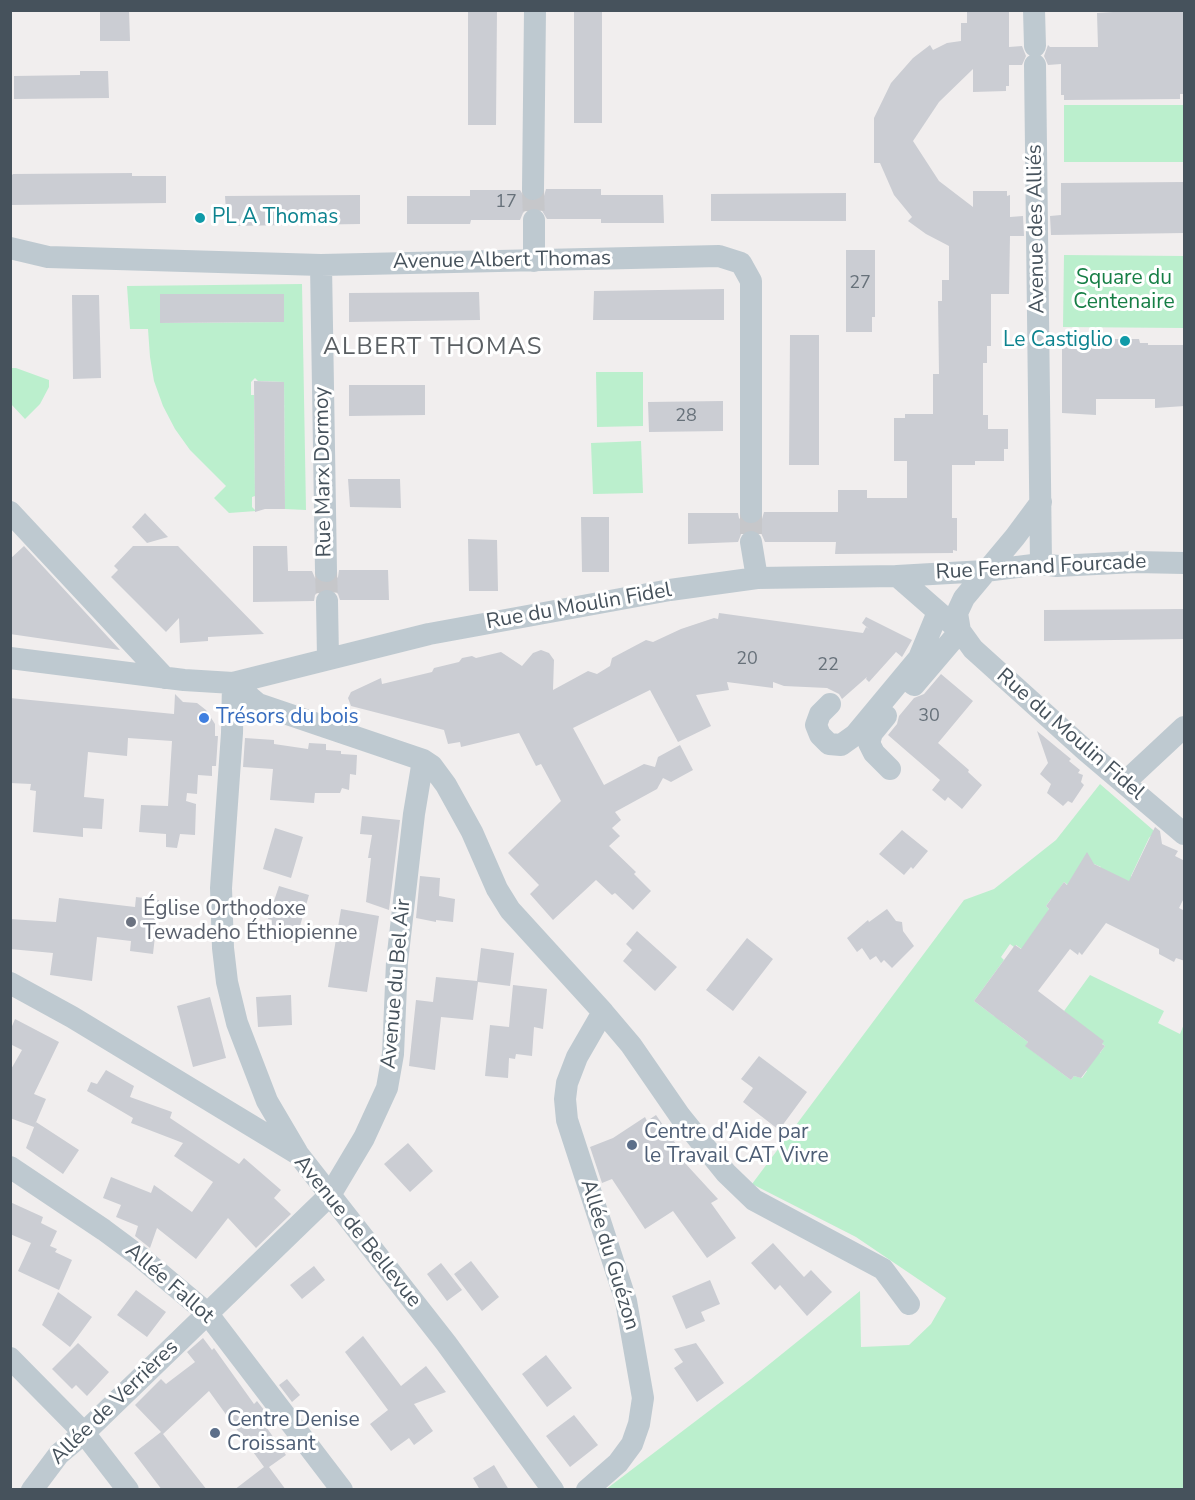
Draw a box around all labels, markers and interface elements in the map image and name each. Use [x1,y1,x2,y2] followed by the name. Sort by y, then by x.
[1023,144,1051,314] street label: Avenue des Alliés
[495,192,517,214] house number: 17
[212,205,338,231] place label: PL A Thomas
[193,211,207,225] marker: PL A Thomas
[393,246,611,276] street label: Avenue Albert Thomas
[1073,266,1175,316] park label: Square du Centenaire
[849,273,871,295] house number: 27
[1003,328,1113,354] place label: Le Castiglio
[323,334,543,362] district label: ALBERT THOMAS
[1118,334,1132,348] marker: Le Castiglio
[310,386,338,558] street label: Rue Marx Dormoy
[675,406,697,428] house number: 28
[935,550,1147,586] street label: Rue Fernand Fourcade
[484,578,674,636] street label: Rue du Moulin Fidel
[736,649,758,671] house number: 20
[817,655,839,677] house number: 22
[991,664,1149,806] street label: Rue du Moulin Fidel
[216,705,359,731] place label: Trésors du bois
[918,706,940,728] house number: 30
[197,711,211,725] marker: Trésors du bois
[143,897,357,947] place label: Église Orthodoxe Tewadeho Éthiopienne
[377,898,417,1070] street label: Avenue du Bel Air
[124,915,138,929] marker: Église Orthodoxe Tewadeho Éthiopienne
[644,1120,829,1170] place label: Centre d'Aide par le Travail CAT Vivre
[625,1138,639,1152] marker: Centre d'Aide par le Travail CAT Vivre
[288,1151,426,1313] street label: Avenue de Bellevue
[574,1177,644,1333] street label: Allée du Guézon
[120,1239,218,1329] street label: Allée Fallot
[46,1335,184,1471] street label: Allée de Verrières
[227,1408,360,1458] place label: Centre Denise Croissant
[208,1426,222,1440] marker: Centre Denise Croissant

